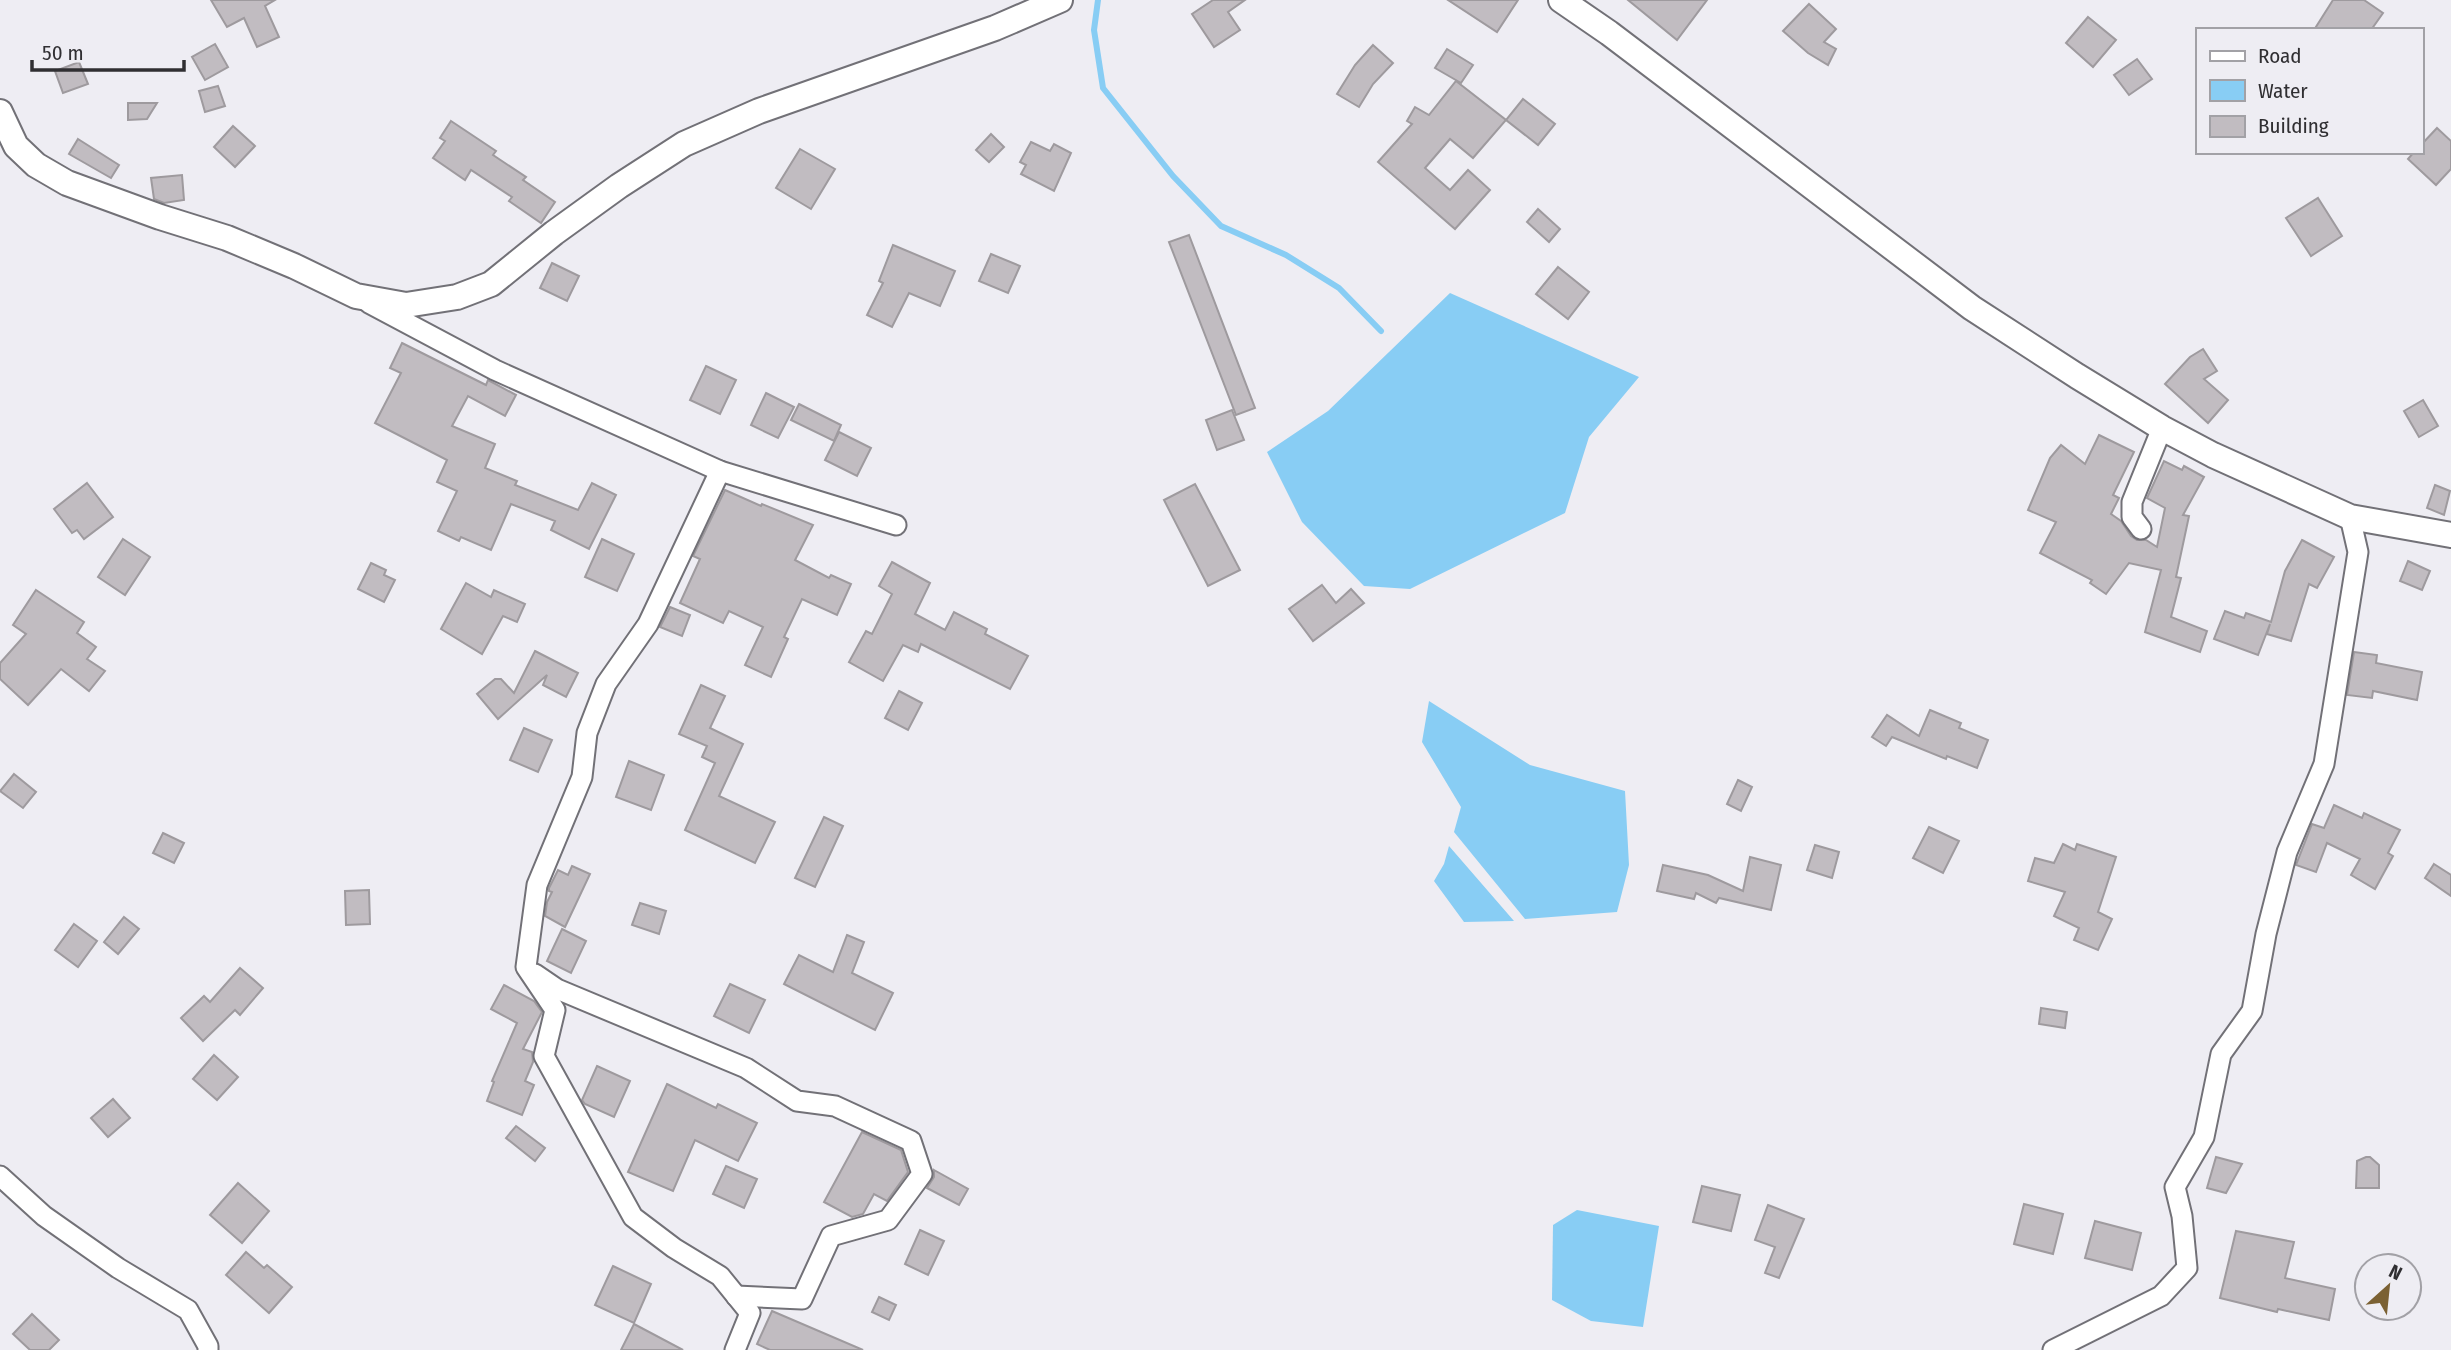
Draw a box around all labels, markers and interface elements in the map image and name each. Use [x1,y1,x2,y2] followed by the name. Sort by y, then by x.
[32,28,184,72] scale bar
[2196,28,2423,154] legend
[42,40,84,66] text: 50 m
[2258,43,2302,69] text: Road
[2258,78,2308,104] text: Water
[2258,113,2329,139] text: Building
[2353,1252,2423,1322] north arrow
[2385,1259,2406,1285] text: N

